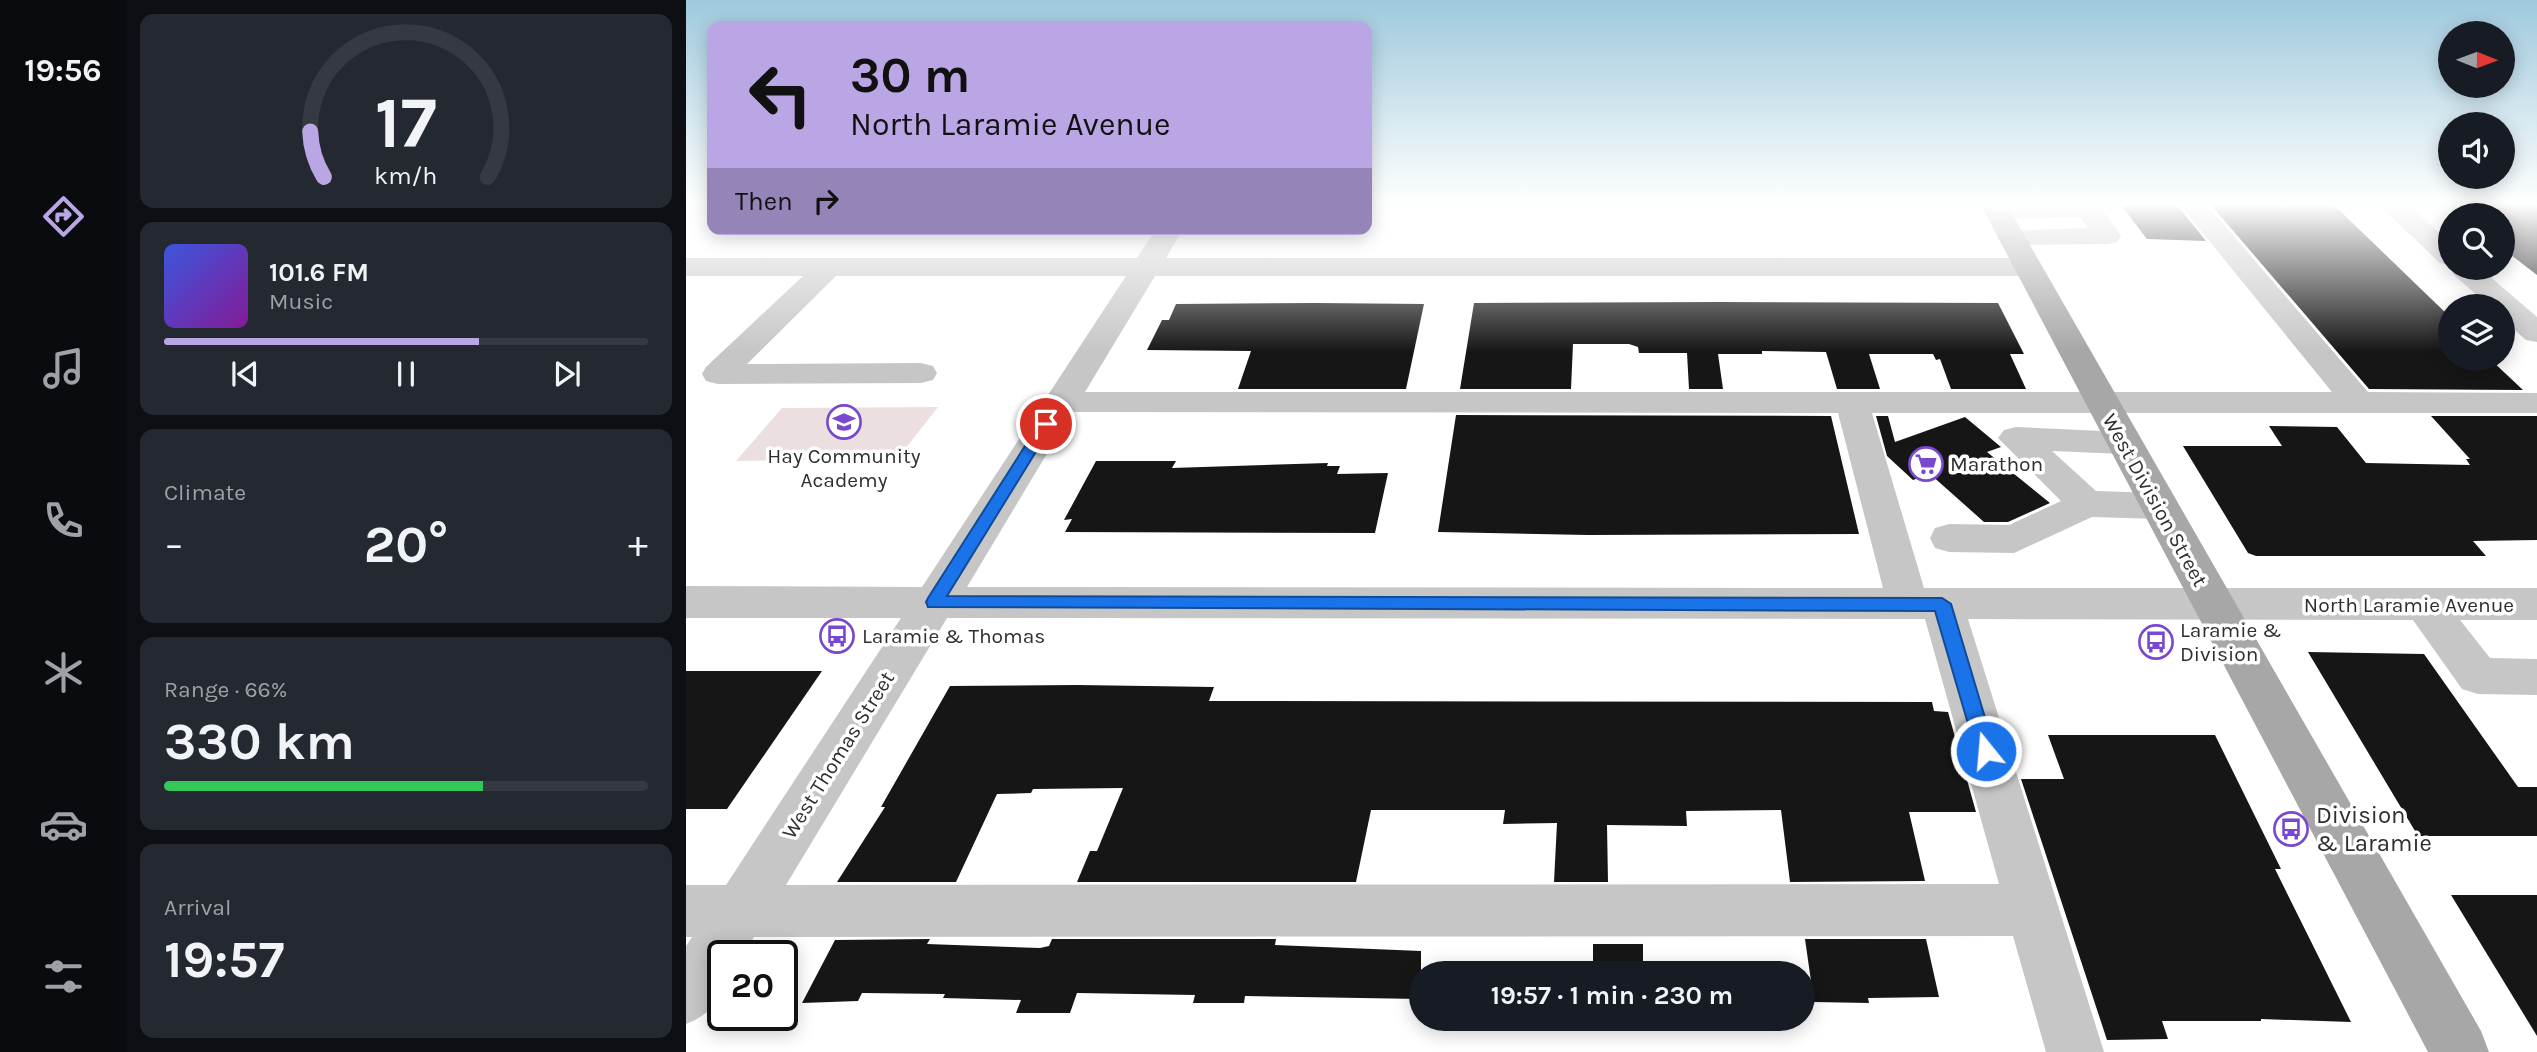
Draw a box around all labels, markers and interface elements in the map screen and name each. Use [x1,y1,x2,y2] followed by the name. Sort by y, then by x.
[2438,21,2515,98] north arrow
[2438,21,2515,371] map controls
[850,47,970,104] text: 30 m
[735,49,826,140] icon: left
[24,52,102,89] text: 19:56
[375,80,437,165] text: 17
[850,106,1170,143] text: North Laramie Avenue
[2438,112,2515,189] button: sound
[374,161,438,190] text: km/h
[807,182,845,220] icon: right
[735,186,793,217] text: Then
[39,192,88,241] icon: directions
[2438,203,2515,280] button: search
[269,257,369,288] text: 101.6 FM
[269,288,333,315] text: Music
[2438,294,2515,371] button: layers
[39,344,88,393] icon: music
[226,355,264,393] icon: previous
[387,355,425,393] icon: pause
[548,355,586,393] icon: next
[1016,394,1076,454] pin
[825,403,863,441] school or university icon: Hay Community Academy
[1027,405,1065,443] icon: arrive
[2098,409,2213,591] street label: West Division Street
[767,444,921,492] place label: Hay Community Academy
[1907,445,1945,483] supermarket icon: Marathon
[1950,452,2043,476] place label: Marathon
[164,479,246,506] text: Climate
[39,496,88,545] icon: phone
[364,514,448,575] text: 20°
[164,522,184,567] text: −
[628,522,648,567] text: +
[2304,593,2514,617] street label: North Laramie Avenue
[818,617,856,655] bus stop icon: Laramie & Thomas
[2180,618,2281,666] place label: Laramie & Division
[2137,623,2175,661] bus stop icon: Laramie & Division
[862,624,1045,648] place label: Laramie & Thomas
[39,648,88,697] icon: climate
[777,667,899,843] street label: West Thomas Street
[164,676,287,703] text: Range · 66%
[164,711,355,772] text: 330 km
[1949,714,2023,788] position arrow
[39,800,88,849] icon: car
[2316,801,2432,857] place label: Division & Laramie
[2272,810,2310,848] bus stop icon: Division & Laramie
[164,894,231,921] text: Arrival
[164,929,284,990] text: 19:57
[707,940,798,1031] speed limit sign: 20
[39,952,88,1001] icon: filters
[1491,980,1733,1011] text: 19:57 · 1 min · 230 m

